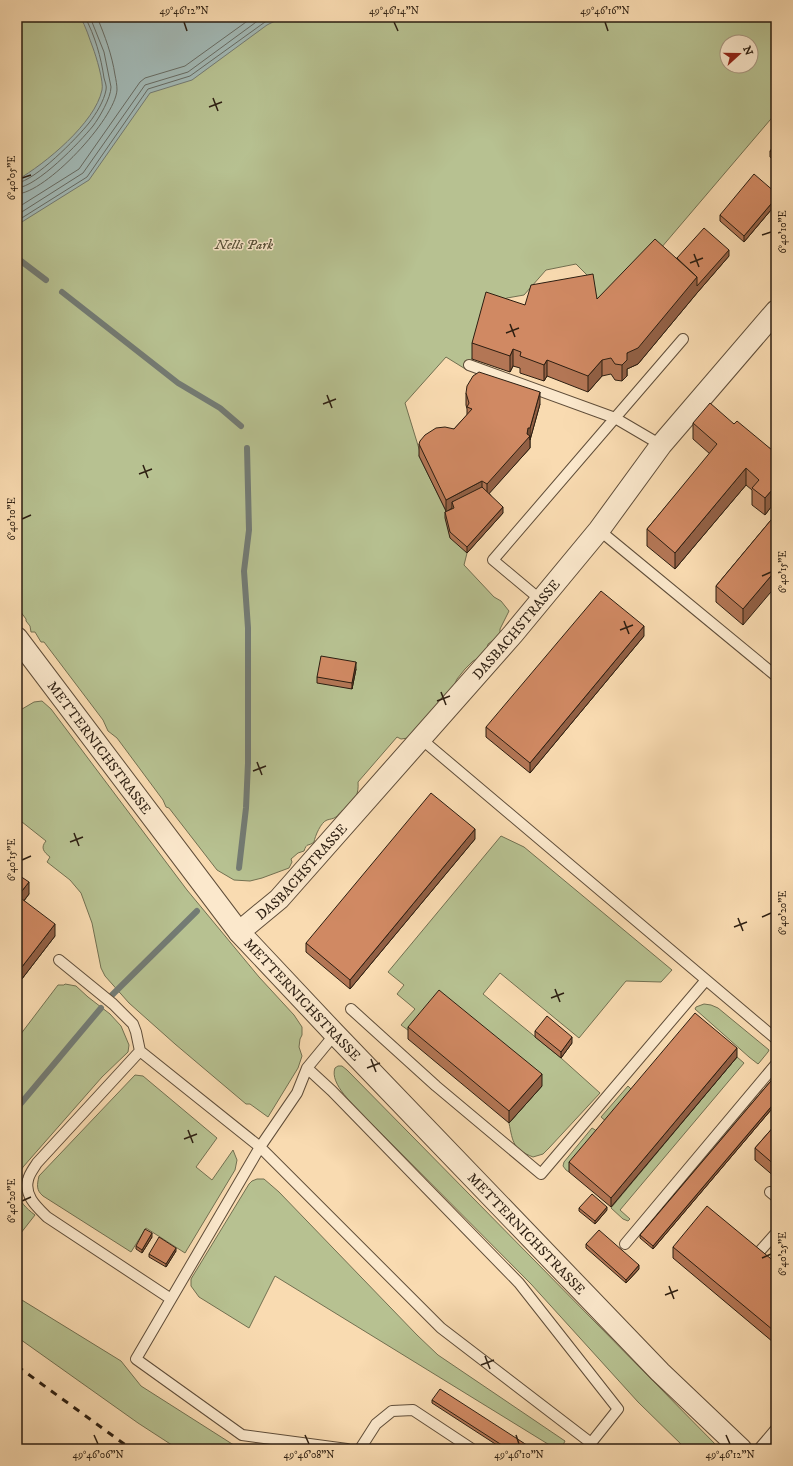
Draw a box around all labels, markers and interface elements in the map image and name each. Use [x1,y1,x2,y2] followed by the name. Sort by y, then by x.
[159,5,209,17] text: 49°46'12"N
[369,5,419,17] text: 49°46'14"N
[580,5,630,17] text: 49°46'16"N
[719,34,759,74] north arrow
[739,44,756,57] text: N
[6,156,18,200] text: 6°40'05"E
[777,210,789,254] text: 6°40'10"E
[214,236,273,254] park label: Nells Park
[6,497,18,541] text: 6°40'10"E
[777,551,789,593] text: 6°40'15"E
[469,576,565,684] street label: DASBACHSTRASSE
[43,678,155,818] street label: METTERNICHSTRASSE
[252,820,352,924] street label: DASBACHSTRASSE
[6,839,18,881] text: 6°40'15"E
[777,891,789,935] text: 6°40'20"E
[240,935,364,1065] street label: METTERNICHSTRASSE
[463,1169,589,1299] street label: METTERNICHSTRASSE
[6,1179,18,1223] text: 6°40'20"E
[777,1232,789,1276] text: 6°40'25"E
[72,1449,124,1461] text: 49°46'06"N
[283,1449,335,1461] text: 49°46'08"N
[494,1449,544,1461] text: 49°46'10"N
[705,1449,755,1461] text: 49°46'12"N

